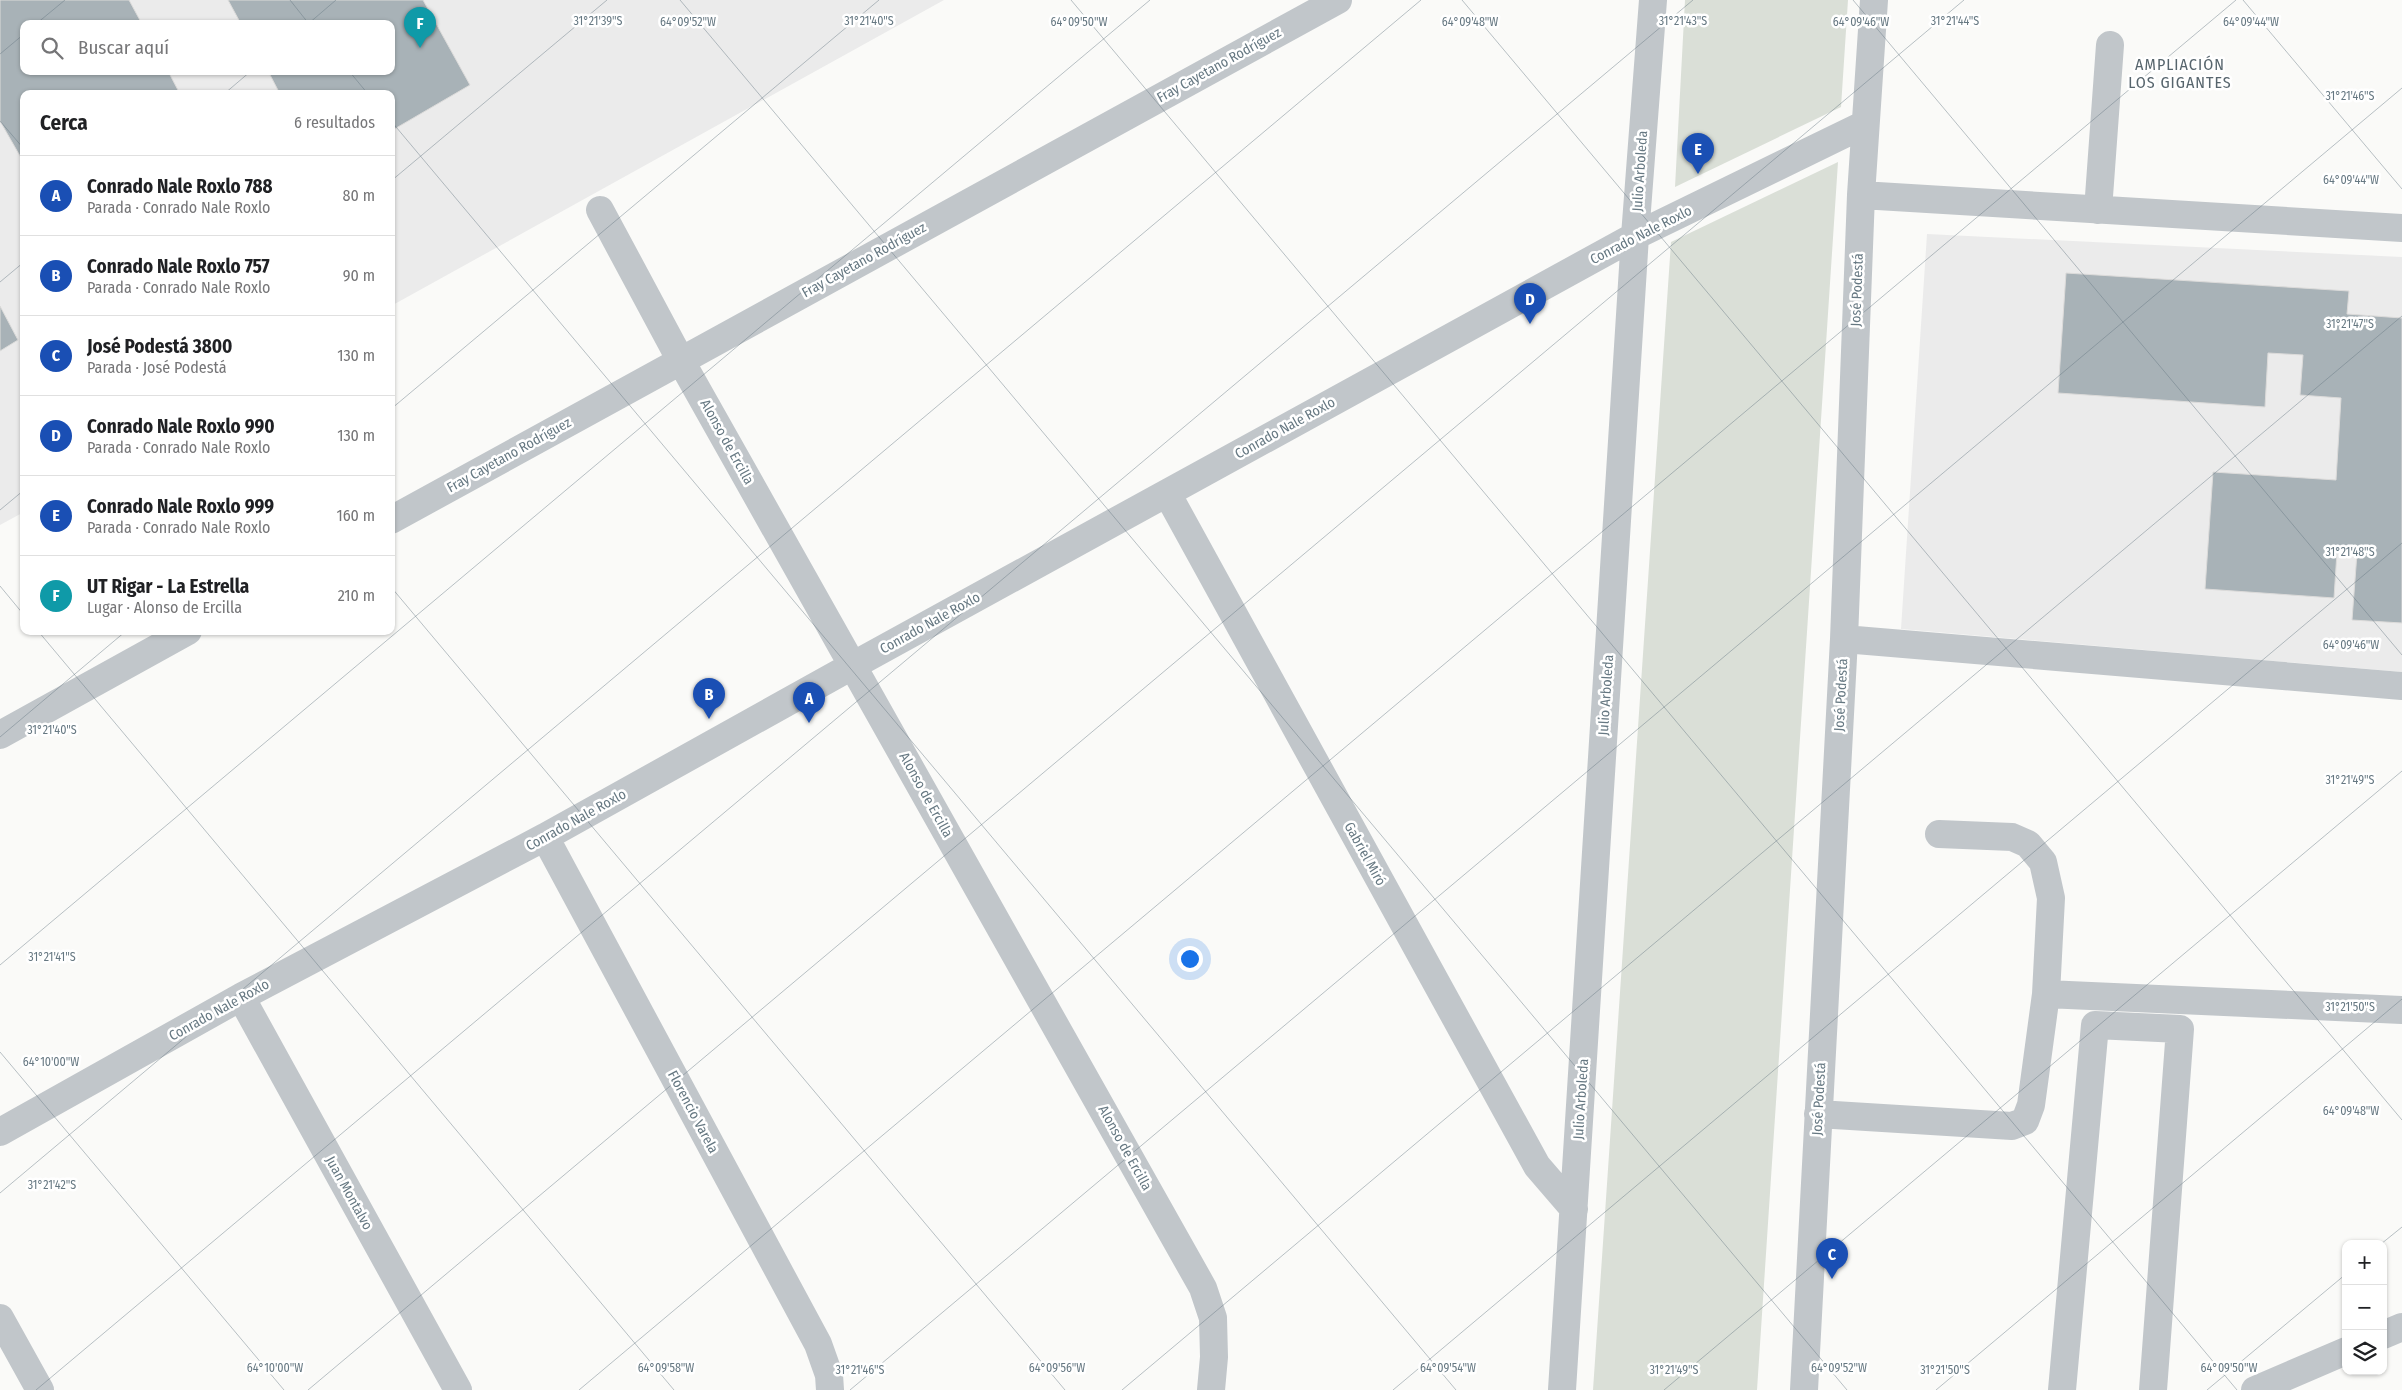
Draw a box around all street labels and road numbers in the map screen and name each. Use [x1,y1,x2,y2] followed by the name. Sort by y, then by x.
[1154,24,1284,106] street label: Fray Cayetano Rodríguez
[1629,130,1651,212] street label: Julio Arboleda
[1587,202,1695,268] street label: Conrado Nale Roxlo
[799,219,929,301] street label: Fray Cayetano Rodríguez
[1847,253,1867,327] street label: José Podestá
[1232,393,1338,463] street label: Conrado Nale Roxlo
[697,396,757,488] street label: Alonso de Ercilla
[444,414,574,496] street label: Fray Cayetano Rodríguez
[877,588,983,658] street label: Conrado Nale Roxlo
[1595,654,1617,736] street label: Julio Arboleda
[1831,658,1851,732] street label: José Podestá
[896,749,956,841] street label: Alonso de Ercilla
[523,785,629,855] street label: Conrado Nale Roxlo
[1341,819,1389,889] street label: Gabriel Miró
[166,975,272,1045] street label: Conrado Nale Roxlo
[1570,1058,1592,1140] street label: Julio Arboleda
[1809,1062,1829,1136] street label: José Podestá
[664,1068,722,1156] street label: Florencio Varela
[1095,1102,1155,1194] street label: Alonso de Ercilla
[322,1153,376,1233] street label: Juan Montalvo

